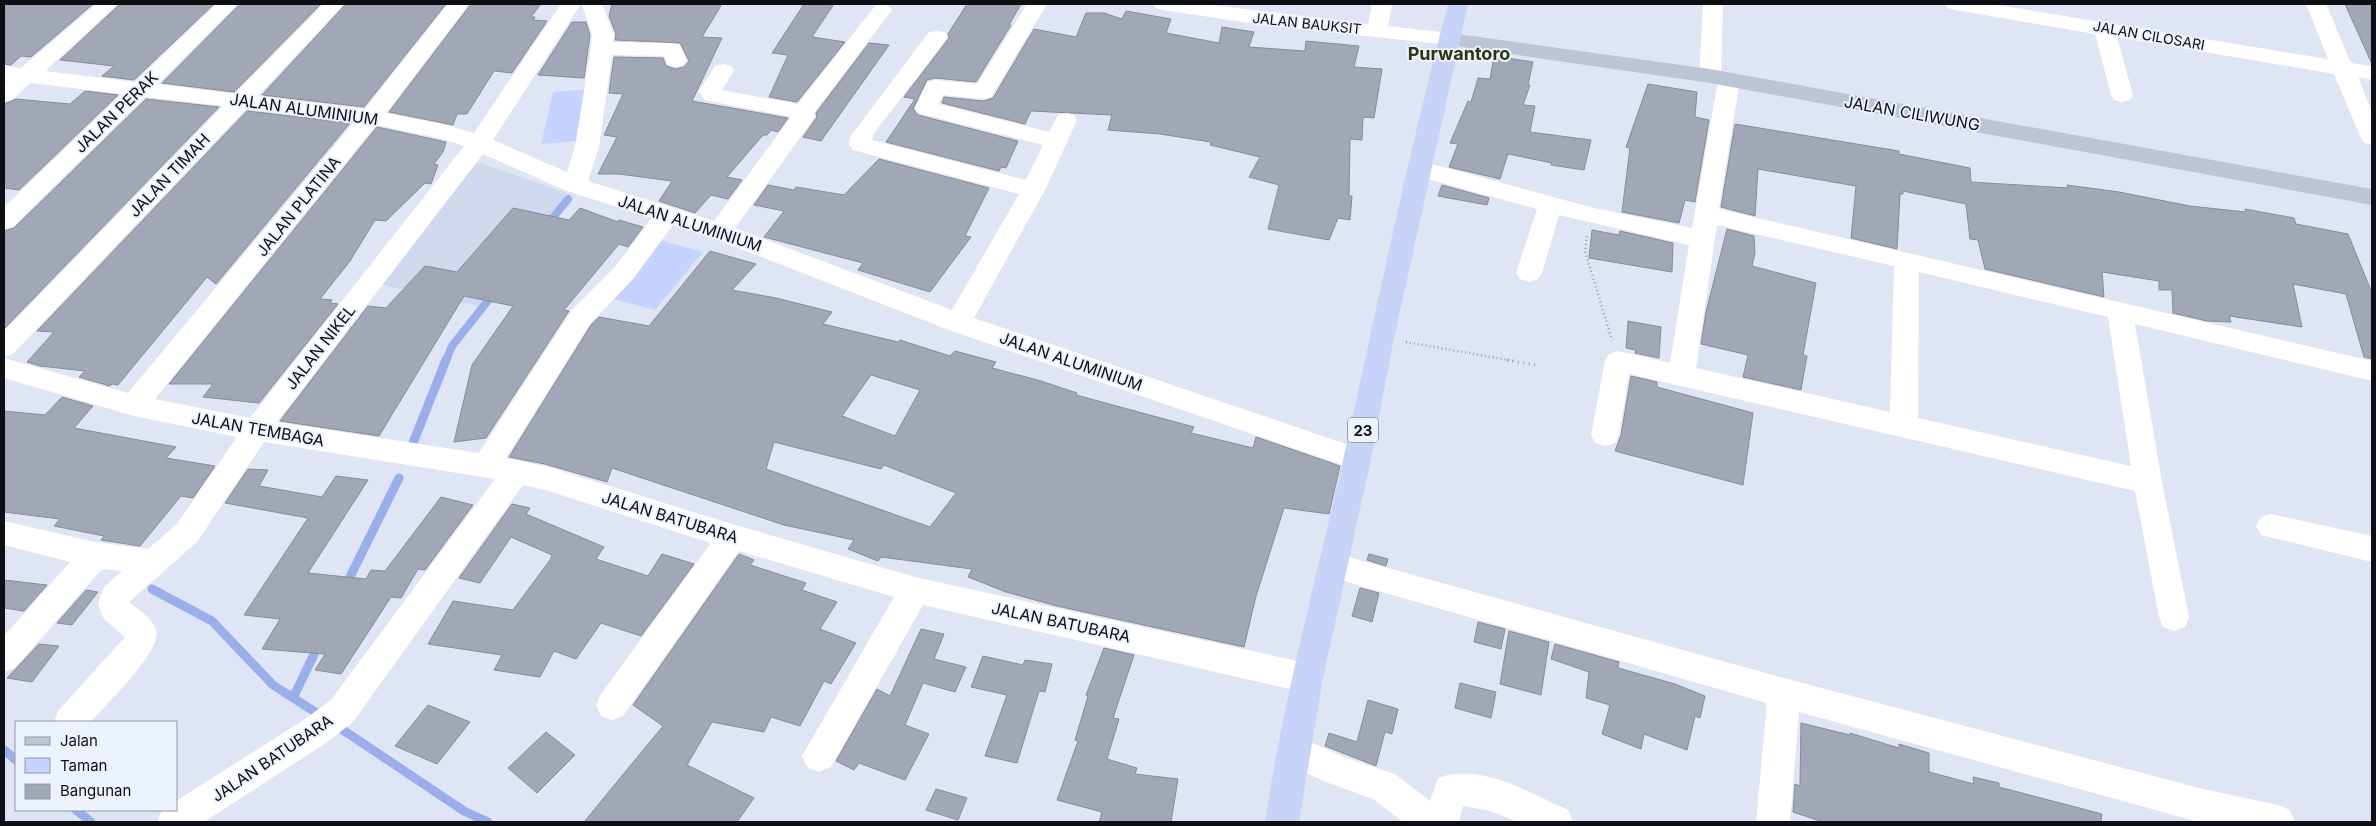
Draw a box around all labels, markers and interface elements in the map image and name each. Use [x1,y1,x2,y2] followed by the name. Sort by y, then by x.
[1252,9,1362,37] street label: JALAN BAUKSIT
[2092,17,2206,53] street label: JALAN CILOSARI
[1408,43,1510,64] district label: Purwantoro
[70,67,162,157] street label: JALAN PERAK
[228,89,380,129] street label: JALAN ALUMINIUM
[1843,91,1981,135] street label: JALAN CILIWUNG
[124,129,214,221] street label: JALAN TIMAH
[251,152,345,260] street label: JALAN PLATINA
[616,190,764,256] street label: JALAN ALUMINIUM
[281,301,359,393] street label: JALAN NIKEL
[997,327,1145,395] street label: JALAN ALUMINIUM
[190,407,326,451] street label: JALAN TEMBAGA
[1348,418,1378,442] road number: 23
[599,487,741,547] street label: JALAN BATUBARA
[990,597,1132,647] street label: JALAN BATUBARA
[208,710,336,806] street label: JALAN BATUBARA
[15,721,178,811] legend
[60,731,98,750] text: Jalan
[60,756,107,775] text: Taman
[60,781,131,800] text: Bangunan

